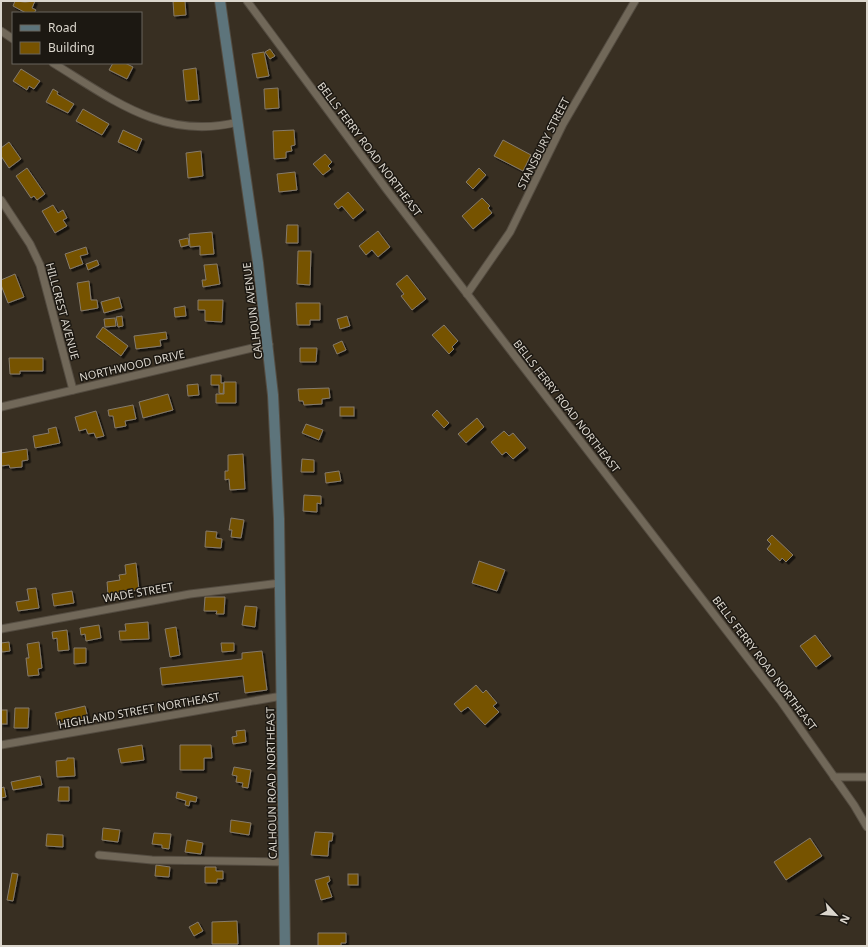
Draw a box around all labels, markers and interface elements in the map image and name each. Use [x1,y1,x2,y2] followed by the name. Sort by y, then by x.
[12,12,142,64] legend
[48,19,77,36] text: Road
[48,39,95,56] text: Building
[314,79,426,219] street label: BELLS FERRY ROAD NORTHEAST
[513,94,573,192] street label: STANSBURY STREET
[43,261,83,361] street label: HILLCREST AVENUE
[239,262,265,360] street label: CALHOUN AVENUE
[510,336,624,476] street label: BELLS FERRY ROAD NORTHEAST
[78,346,186,384] street label: NORTHWOOD DRIVE
[102,578,174,606] street label: WADE STREET
[709,593,821,733] street label: BELLS FERRY ROAD NORTHEAST
[57,688,221,732] street label: HIGHLAND STREET NORTHEAST
[262,707,280,859] street label: CALHOUN ROAD NORTHEAST
[816,895,856,935] north arrow
[837,912,854,927] text: N

